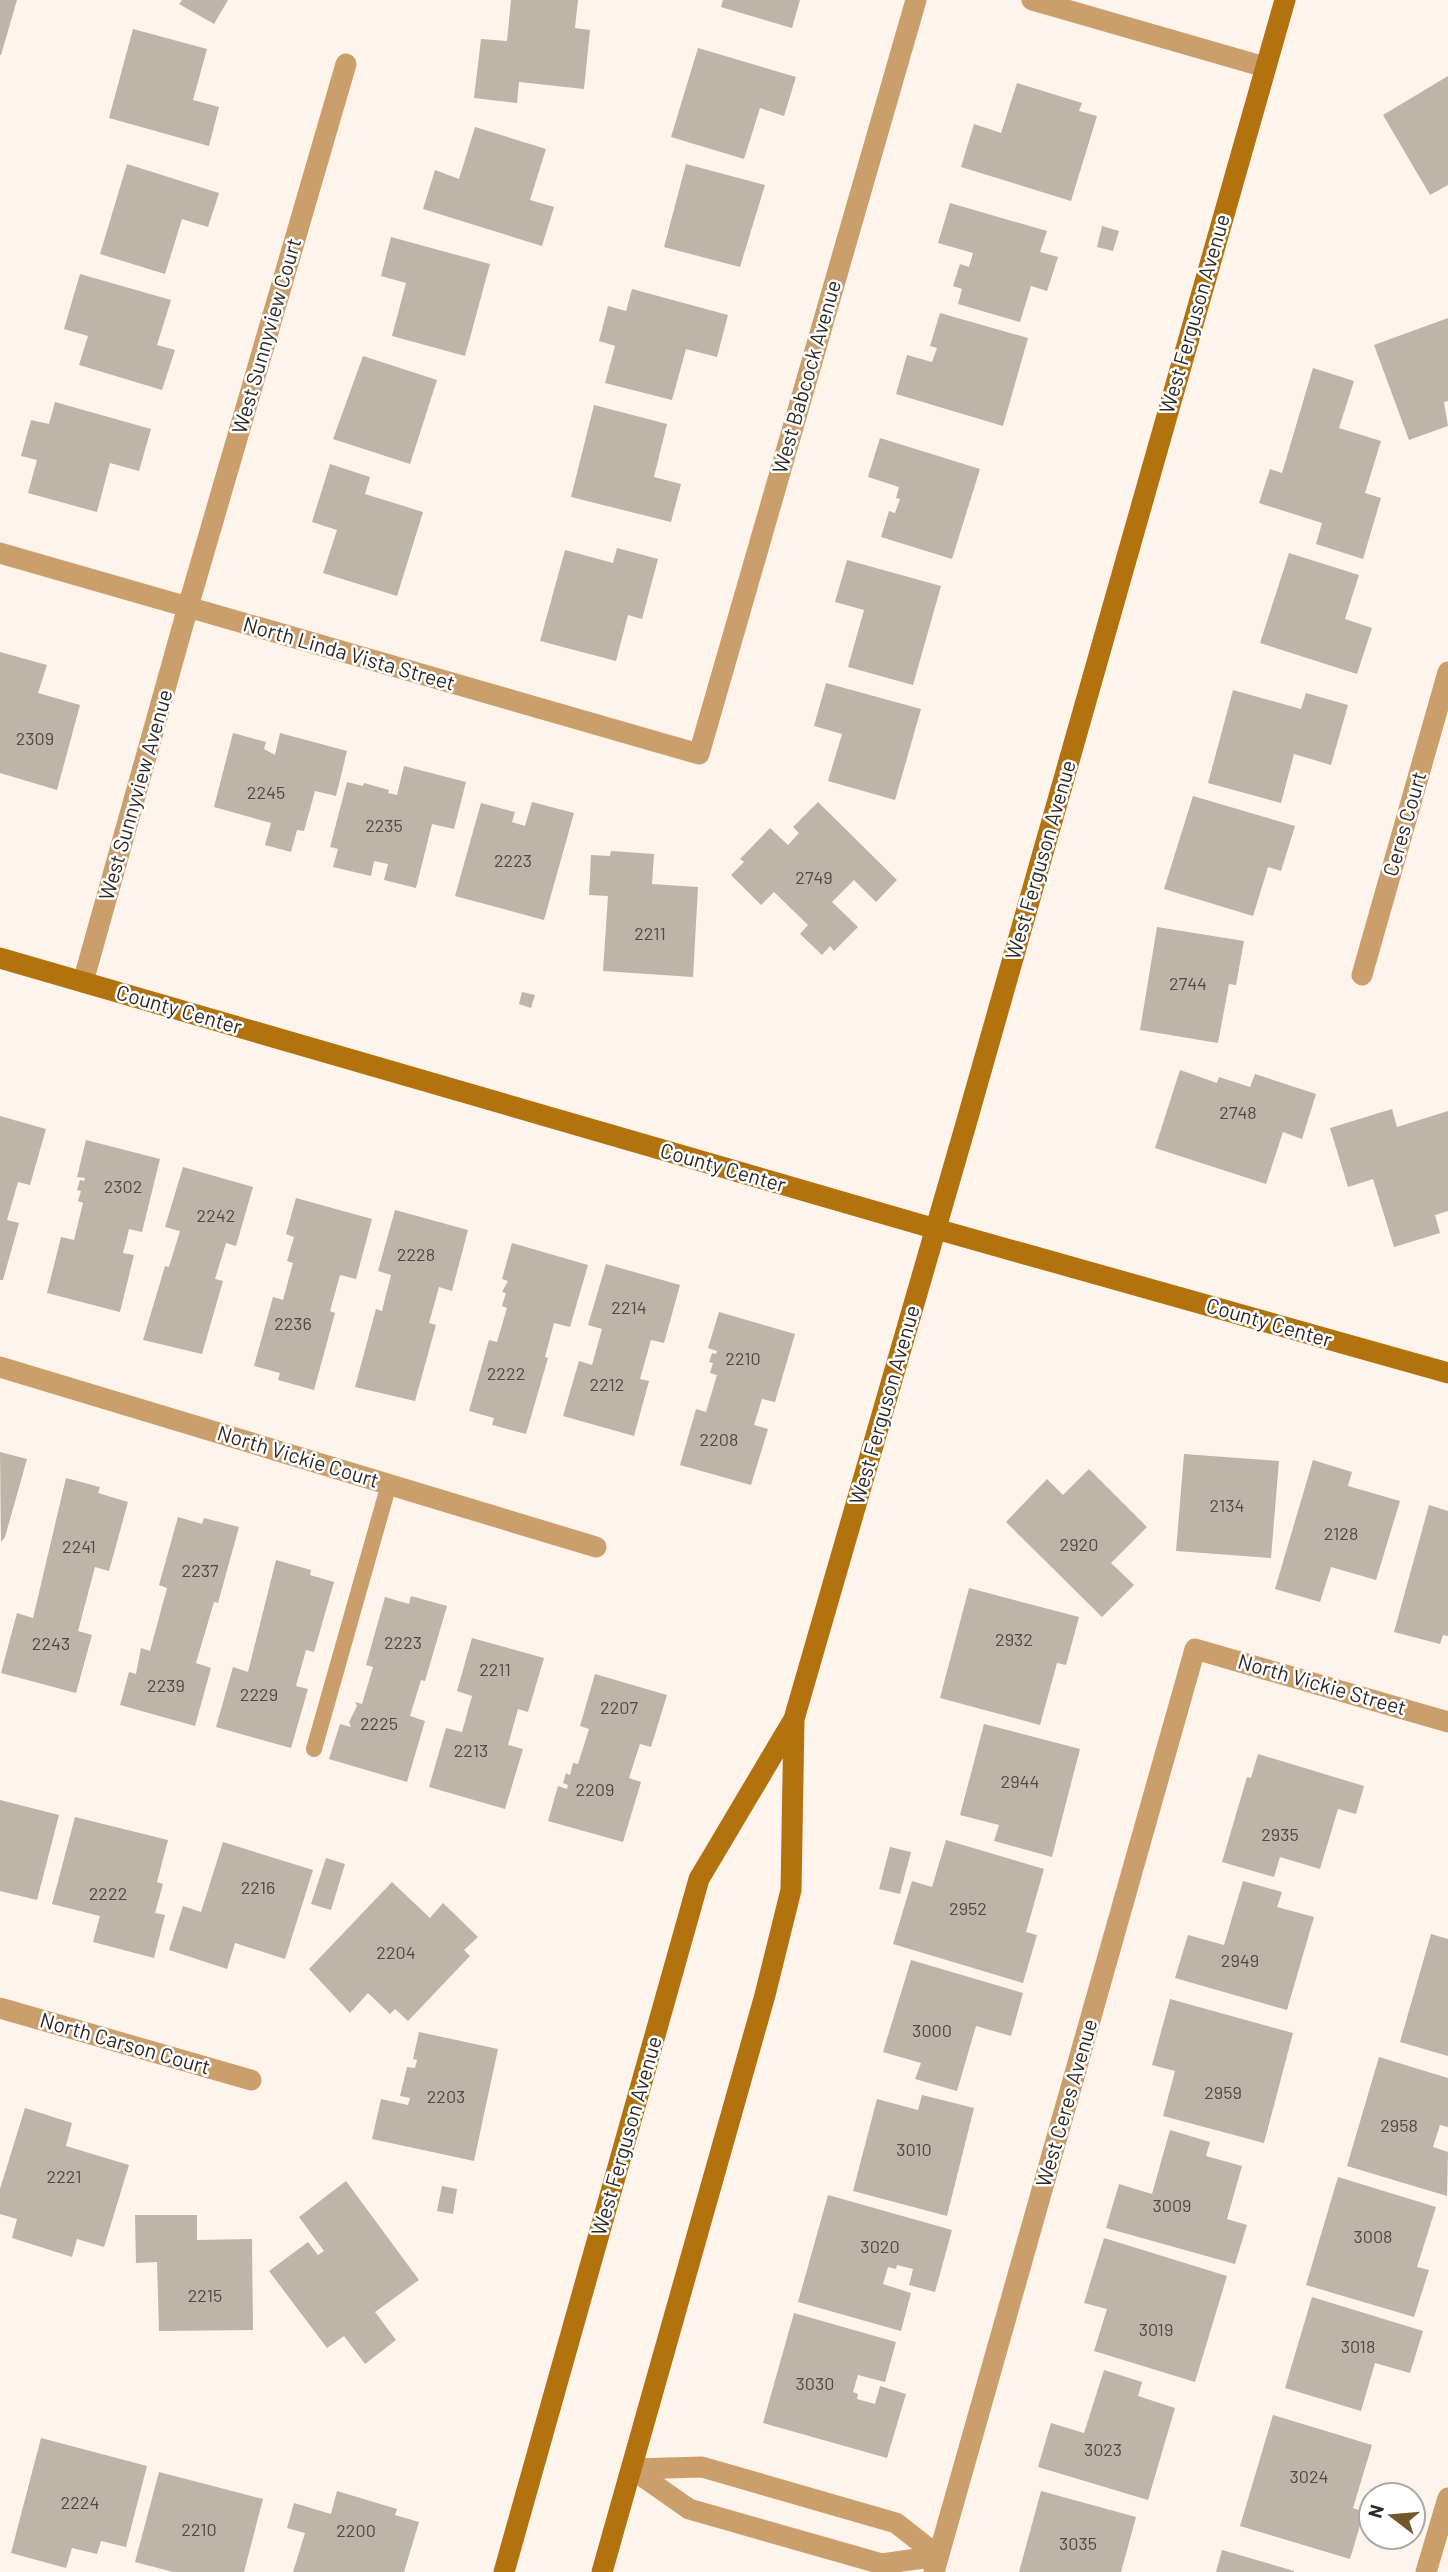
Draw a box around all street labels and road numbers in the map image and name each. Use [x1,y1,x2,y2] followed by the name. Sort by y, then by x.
[1153,211,1234,416] street label: West Ferguson Avenue
[226,235,305,436] street label: West Sunnyview Court
[766,277,845,476] street label: West Babcock Avenue
[241,610,458,695] street label: North Linda Vista Street
[92,686,177,903] street label: West Sunnyview Avenue
[999,757,1080,962] street label: West Ferguson Avenue
[1377,768,1430,879] street label: Ceres Court
[114,979,246,1039] street label: County Center
[658,1137,790,1197] street label: County Center
[1204,1292,1336,1352] street label: County Center
[843,1302,924,1507] street label: West Ferguson Avenue
[215,1419,382,1492] street label: North Vickie Court
[1235,1648,1409,1720] street label: North Vickie Street
[38,2006,213,2079] street label: North Carson Court
[1030,2016,1102,2190] street label: West Ceres Avenue
[585,2033,666,2238] street label: West Ferguson Avenue

